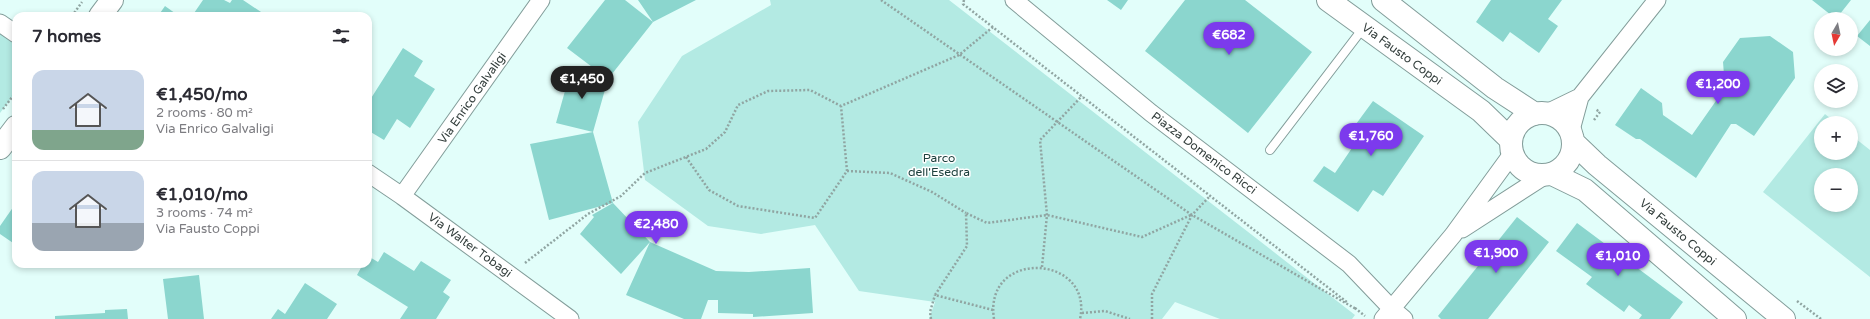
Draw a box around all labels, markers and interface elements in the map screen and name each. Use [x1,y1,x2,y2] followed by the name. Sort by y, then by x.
[1814,12,1858,56] north arrow
[1814,12,1858,212] map controls
[1359,20,1445,88] street label: Via Fausto Coppi
[1205,22,1253,56] pin: €682
[330,25,352,47] icon: filters
[32,26,101,47] text: 7 homes
[1212,27,1246,43] text: €682
[435,49,509,147] street label: Via Enrico Galvaligi
[1814,64,1858,108] button: layers
[549,66,615,100] pin: €1,450
[560,71,604,87] text: €1,450
[1685,71,1751,105] pin: €1,200
[1696,76,1740,92] text: €1,200
[156,84,248,105] text: €1,450/mo
[64,86,112,134] icon: home
[156,105,253,121] text: 2 rooms · 80 m²
[1149,109,1259,197] street label: Piazza Domenico Ricci
[1814,116,1858,160] button: +
[156,121,274,137] text: Via Enrico Galvaligi
[1338,123,1404,157] pin: €1,760
[1349,128,1393,144] text: €1,760
[908,151,970,179] park label: Parco dell'Esedra
[1814,168,1858,212] button: −
[156,184,248,205] text: €1,010/mo
[64,187,112,235] icon: home
[1637,196,1719,268] street label: Via Fausto Coppi
[156,205,253,221] text: 3 rooms · 74 m²
[425,210,515,280] street label: Via Walter Tobagi
[623,211,689,245] pin: €2,480
[634,216,678,232] text: €2,480
[156,221,260,237] text: Via Fausto Coppi
[1463,240,1529,274] pin: €1,900
[1585,243,1651,277] pin: €1,010
[1474,245,1518,261] text: €1,900
[1596,248,1640,264] text: €1,010

